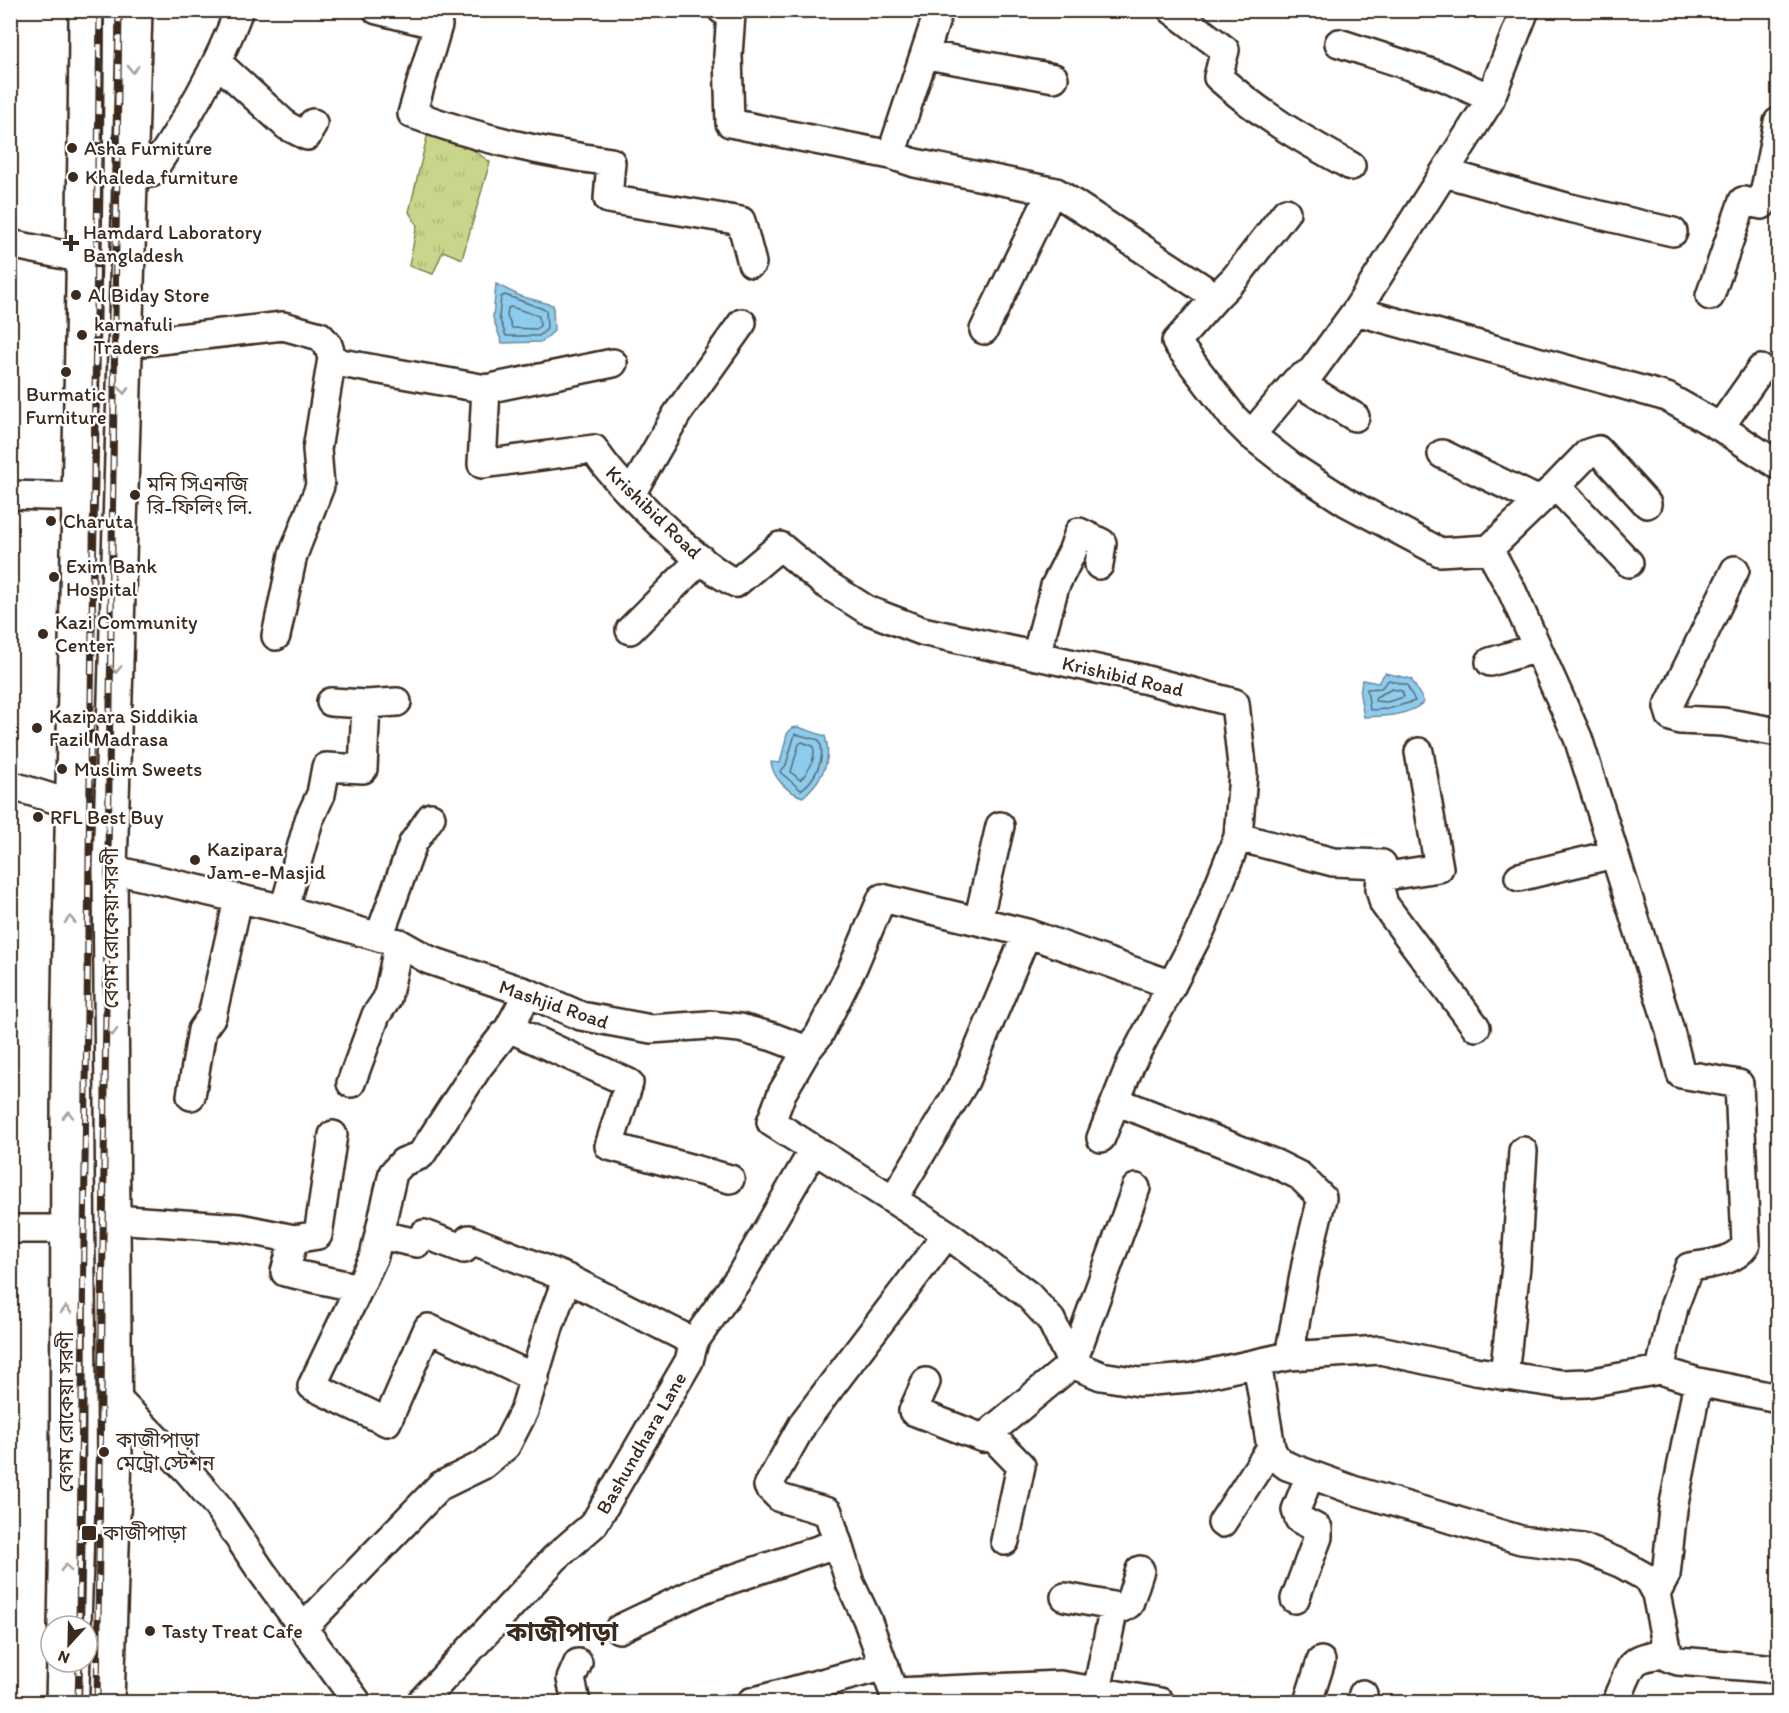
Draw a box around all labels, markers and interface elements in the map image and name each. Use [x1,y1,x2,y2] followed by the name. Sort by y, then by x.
[127,64,140,73] one-way arrow
[84,136,212,160] place label: Asha Furniture
[65,141,79,155] marker: Asha Furniture
[85,165,238,189] place label: Khaleda furniture
[66,170,80,184] marker: Khaleda furniture
[83,220,262,267] place label: Hamdard Laboratory Bangladesh
[64,236,78,250] marker: Hamdard Laboratory Bangladesh
[88,283,210,307] place label: Al Biday Store
[69,288,83,302] marker: Al Biday Store
[94,312,173,359] place label: karnafuli Traders
[75,328,89,342] marker: karnafuli Traders
[59,365,73,379] marker: Burmatic Furniture
[26,382,106,429] place label: Burmatic Furniture
[117,385,130,394] one-way arrow
[601,460,707,564] street label: Krishibid Road
[146,472,252,519] place label: মনি সিএনজি রি-ফিলিং লি.
[128,488,142,502] marker: মনি সিএনজি রি-ফিলিং লি.
[63,509,134,533] place label: Charuta
[44,514,58,528] marker: Charuta
[66,554,157,601] place label: Exim Bank Hospital
[47,570,61,584] marker: Exim Bank Hospital
[55,610,198,657] place label: Kazi Community Center
[36,627,50,641] marker: Kazi Community Center
[1060,650,1186,702] street label: Krishibid Road
[110,664,122,673] one-way arrow
[49,704,198,751] place label: Kazipara Siddikia Fazil Madrasa
[30,721,44,735] marker: Kazipara Siddikia Fazil Madrasa
[74,757,202,781] place label: Muslim Sweets
[55,762,69,776] marker: Muslim Sweets
[50,805,164,829] place label: RFL Best Buy
[31,810,45,824] marker: RFL Best Buy
[207,837,326,884] place label: Kazipara Jam-e-Masjid
[99,847,123,1009] street label: বেগম রোকেয়া সরণী
[188,853,202,867] marker: Kazipara Jam-e-Masjid
[64,915,77,924] one-way arrow
[496,974,612,1034] street label: Mashjid Road
[106,1027,118,1036] one-way arrow
[61,1110,74,1119] one-way arrow
[60,1305,72,1314] one-way arrow
[54,1331,78,1493] street label: বেগম রোকেয়া সরণী
[591,1368,691,1518] street label: Bashundhara Lane
[115,1428,215,1475] place label: কাজীপাড়া মেট্রো স্টেশন
[97,1445,111,1459] marker: কাজীপাড়া মেট্রো স্টেশন
[102,1521,187,1545] place label: কাজীপাড়া
[80,1524,98,1542] marker: কাজীপাড়া
[60,1563,72,1572] one-way arrow
[39,1614,99,1674] north arrow
[505,1616,619,1648] district label: কাজীপাড়া
[162,1619,303,1643] place label: Tasty Treat Cafe
[143,1624,157,1638] marker: Tasty Treat Cafe
[55,1647,72,1668] text: N

